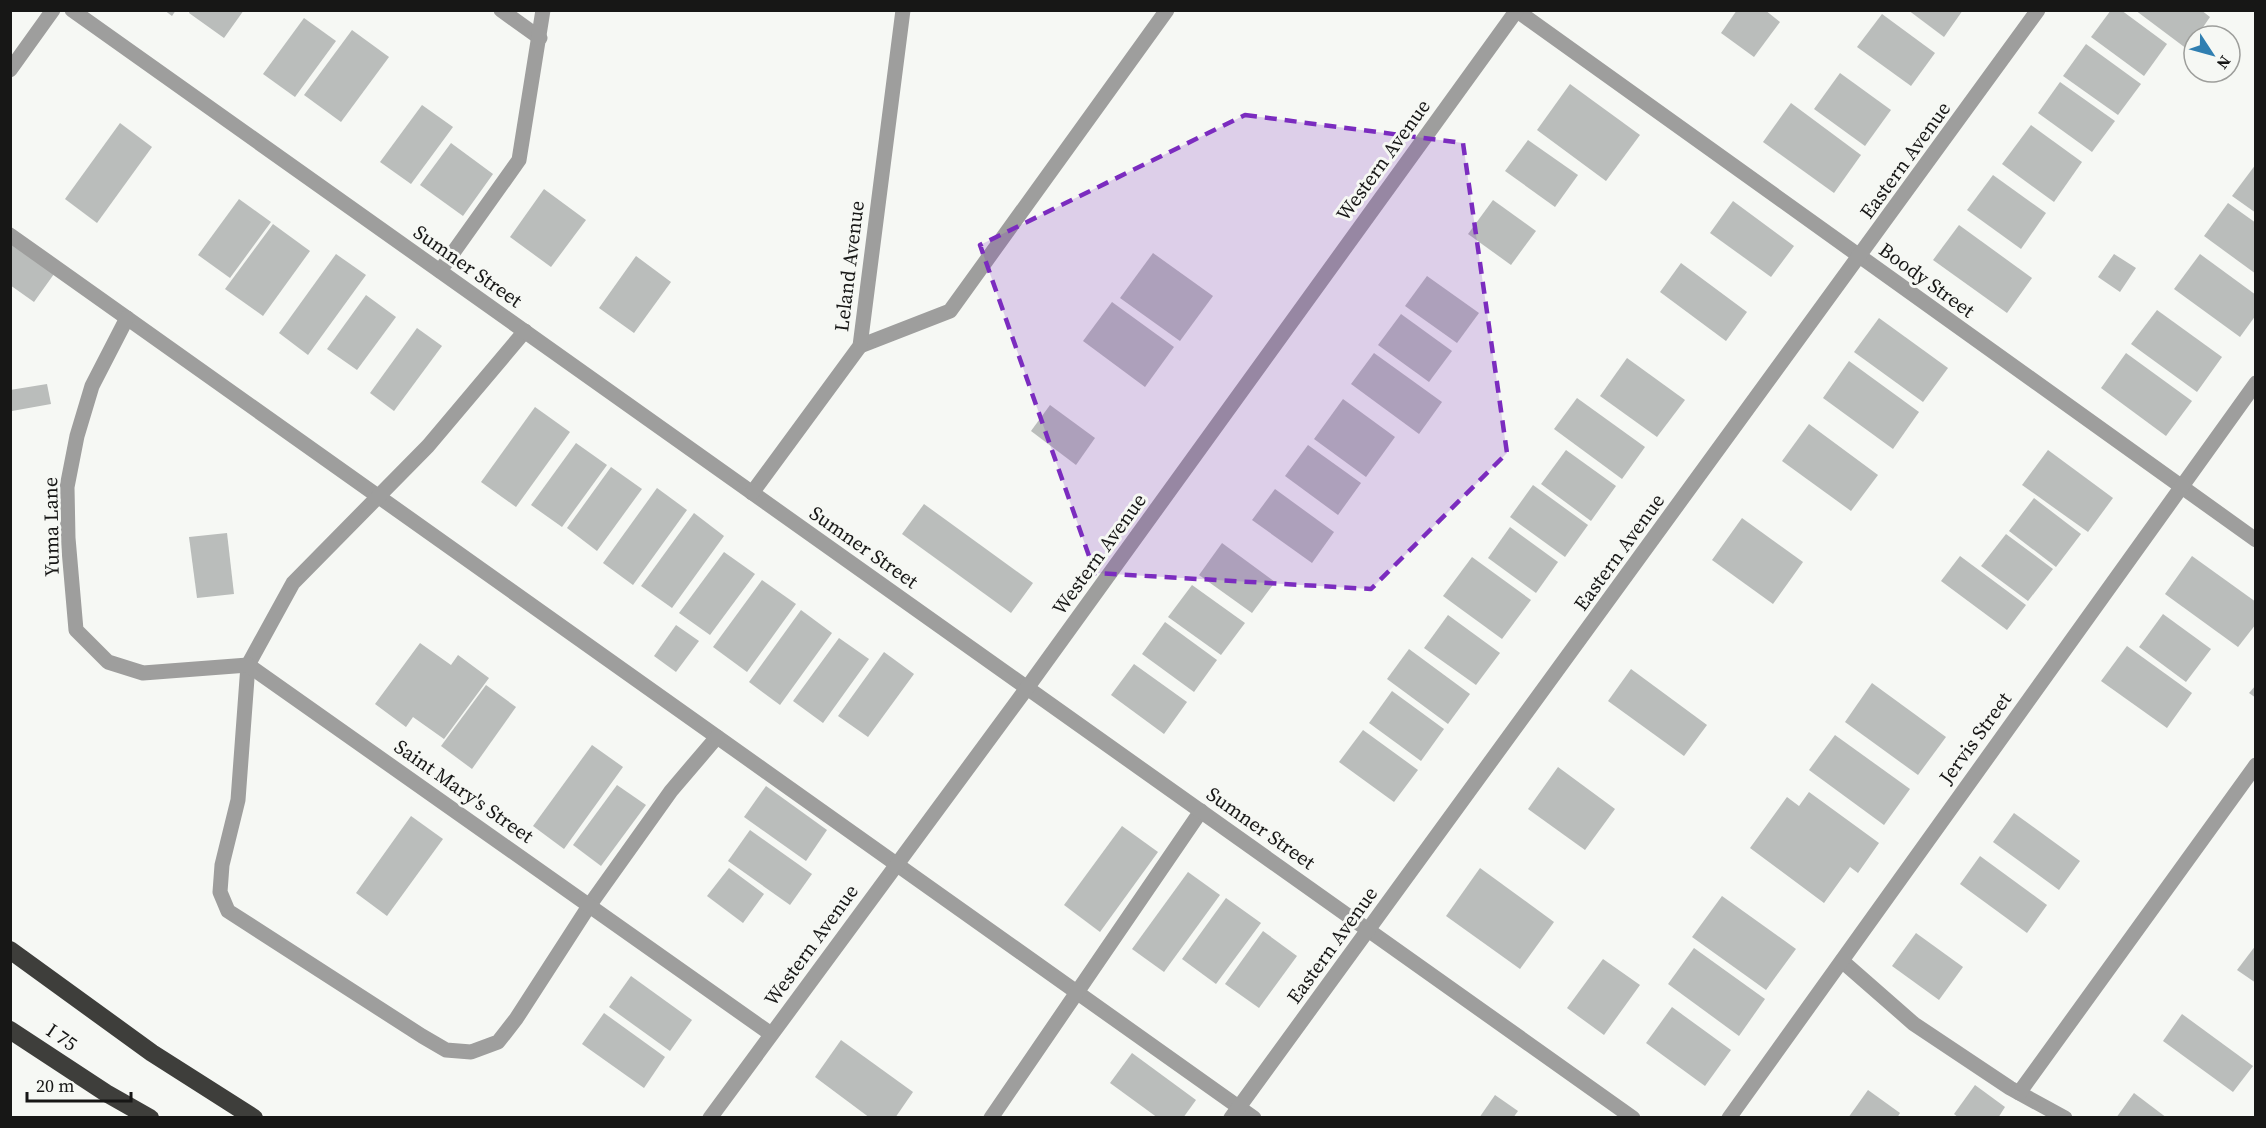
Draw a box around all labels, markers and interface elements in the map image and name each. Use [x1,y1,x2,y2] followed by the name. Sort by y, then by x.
[2182,24,2242,84] north arrow
[2212,52,2236,74] text: N
[1329,93,1437,227] street label: Western Avenue
[1853,96,1957,224] street label: Eastern Avenue
[827,199,871,333] street label: Leland Avenue
[408,218,528,314] street label: Sumner Street
[1873,236,1981,325] street label: Boody Street
[36,477,66,577] street label: Yuma Lane
[1045,487,1153,621] street label: Western Avenue
[1567,488,1671,616] street label: Eastern Avenue
[804,499,924,595] street label: Sumner Street
[1932,686,2018,790] street label: Jervis Street
[389,732,540,850] street label: Saint Mary's Street
[1201,780,1321,876] street label: Sumner Street
[757,878,865,1012] street label: Western Avenue
[1280,881,1384,1009] street label: Eastern Avenue
[41,1016,83,1058] street label: I 75
[27,1065,130,1103] scale bar
[36,1073,74,1098] text: 20 m

